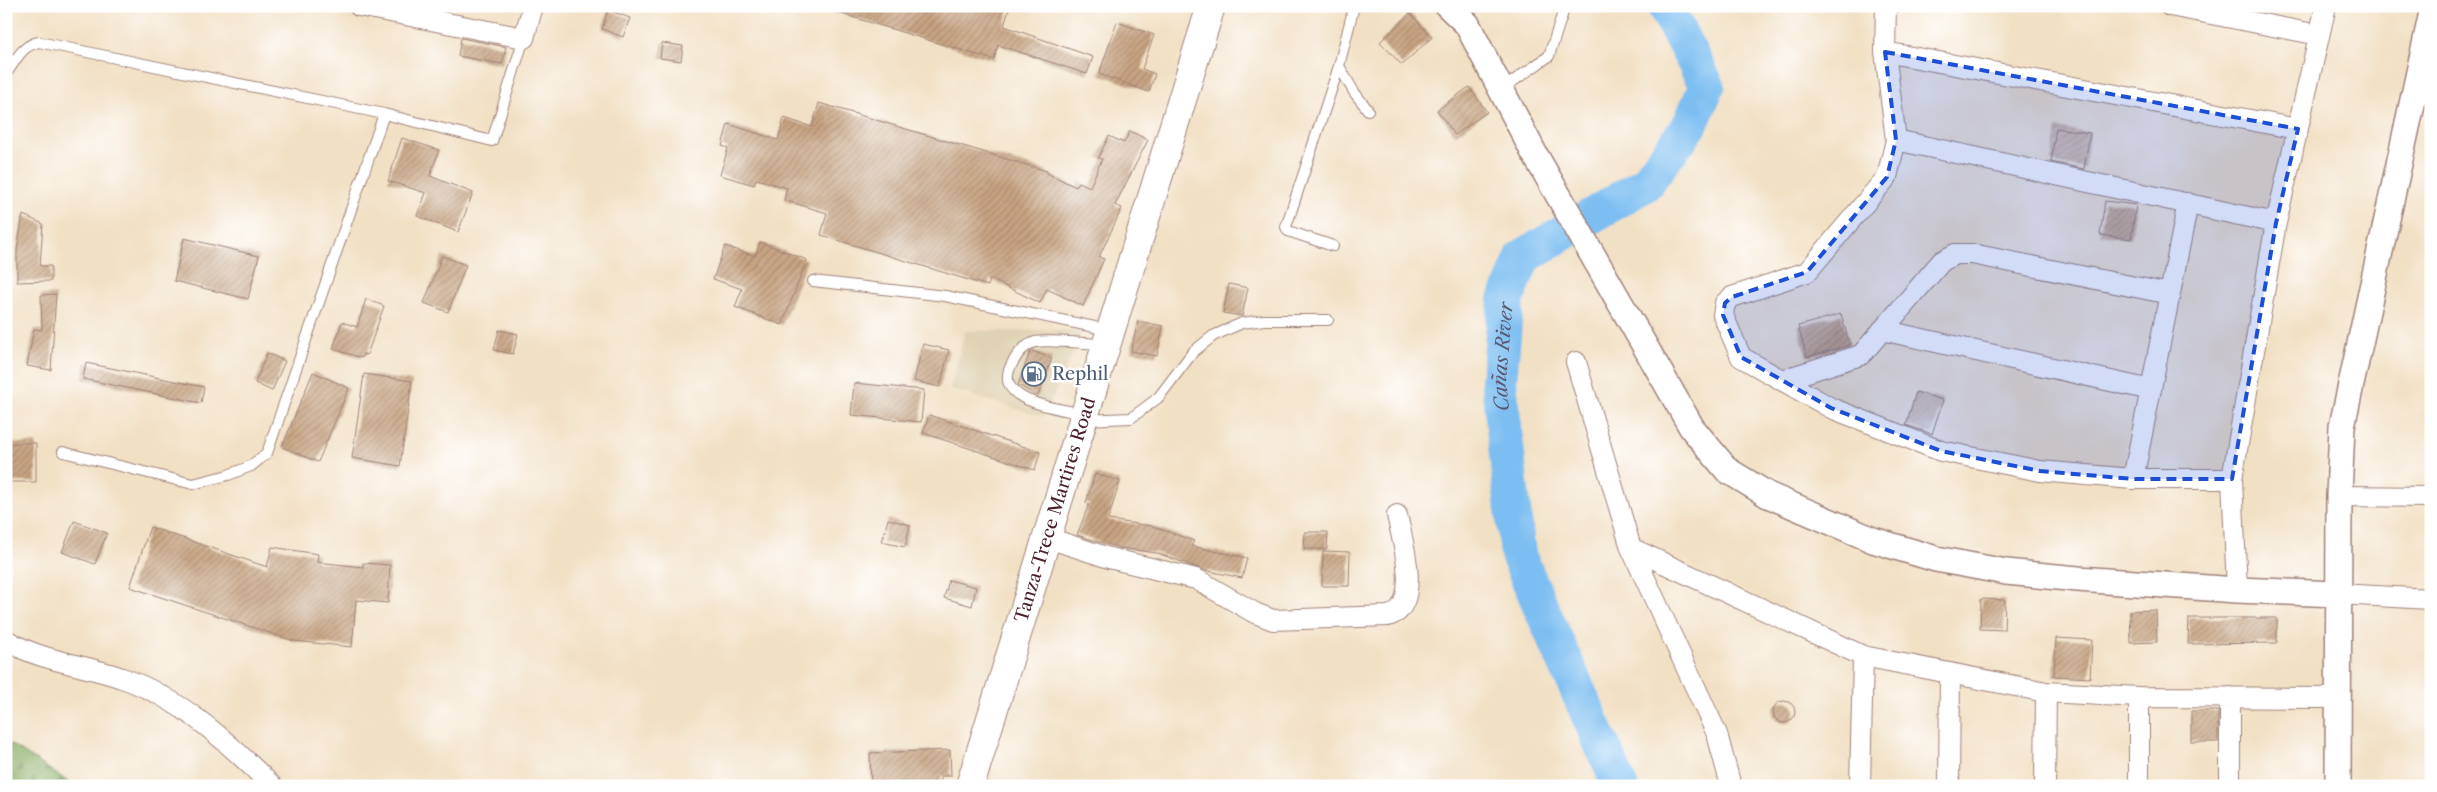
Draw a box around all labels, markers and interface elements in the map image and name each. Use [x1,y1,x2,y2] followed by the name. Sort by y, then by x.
[1488,300,1518,412] water label: Cañas River
[1021,361,1047,387] fuel station icon: Rephil
[1052,363,1108,385] place label: Rephil
[1010,395,1100,625] street label: Tanza-Trece Martires Road

